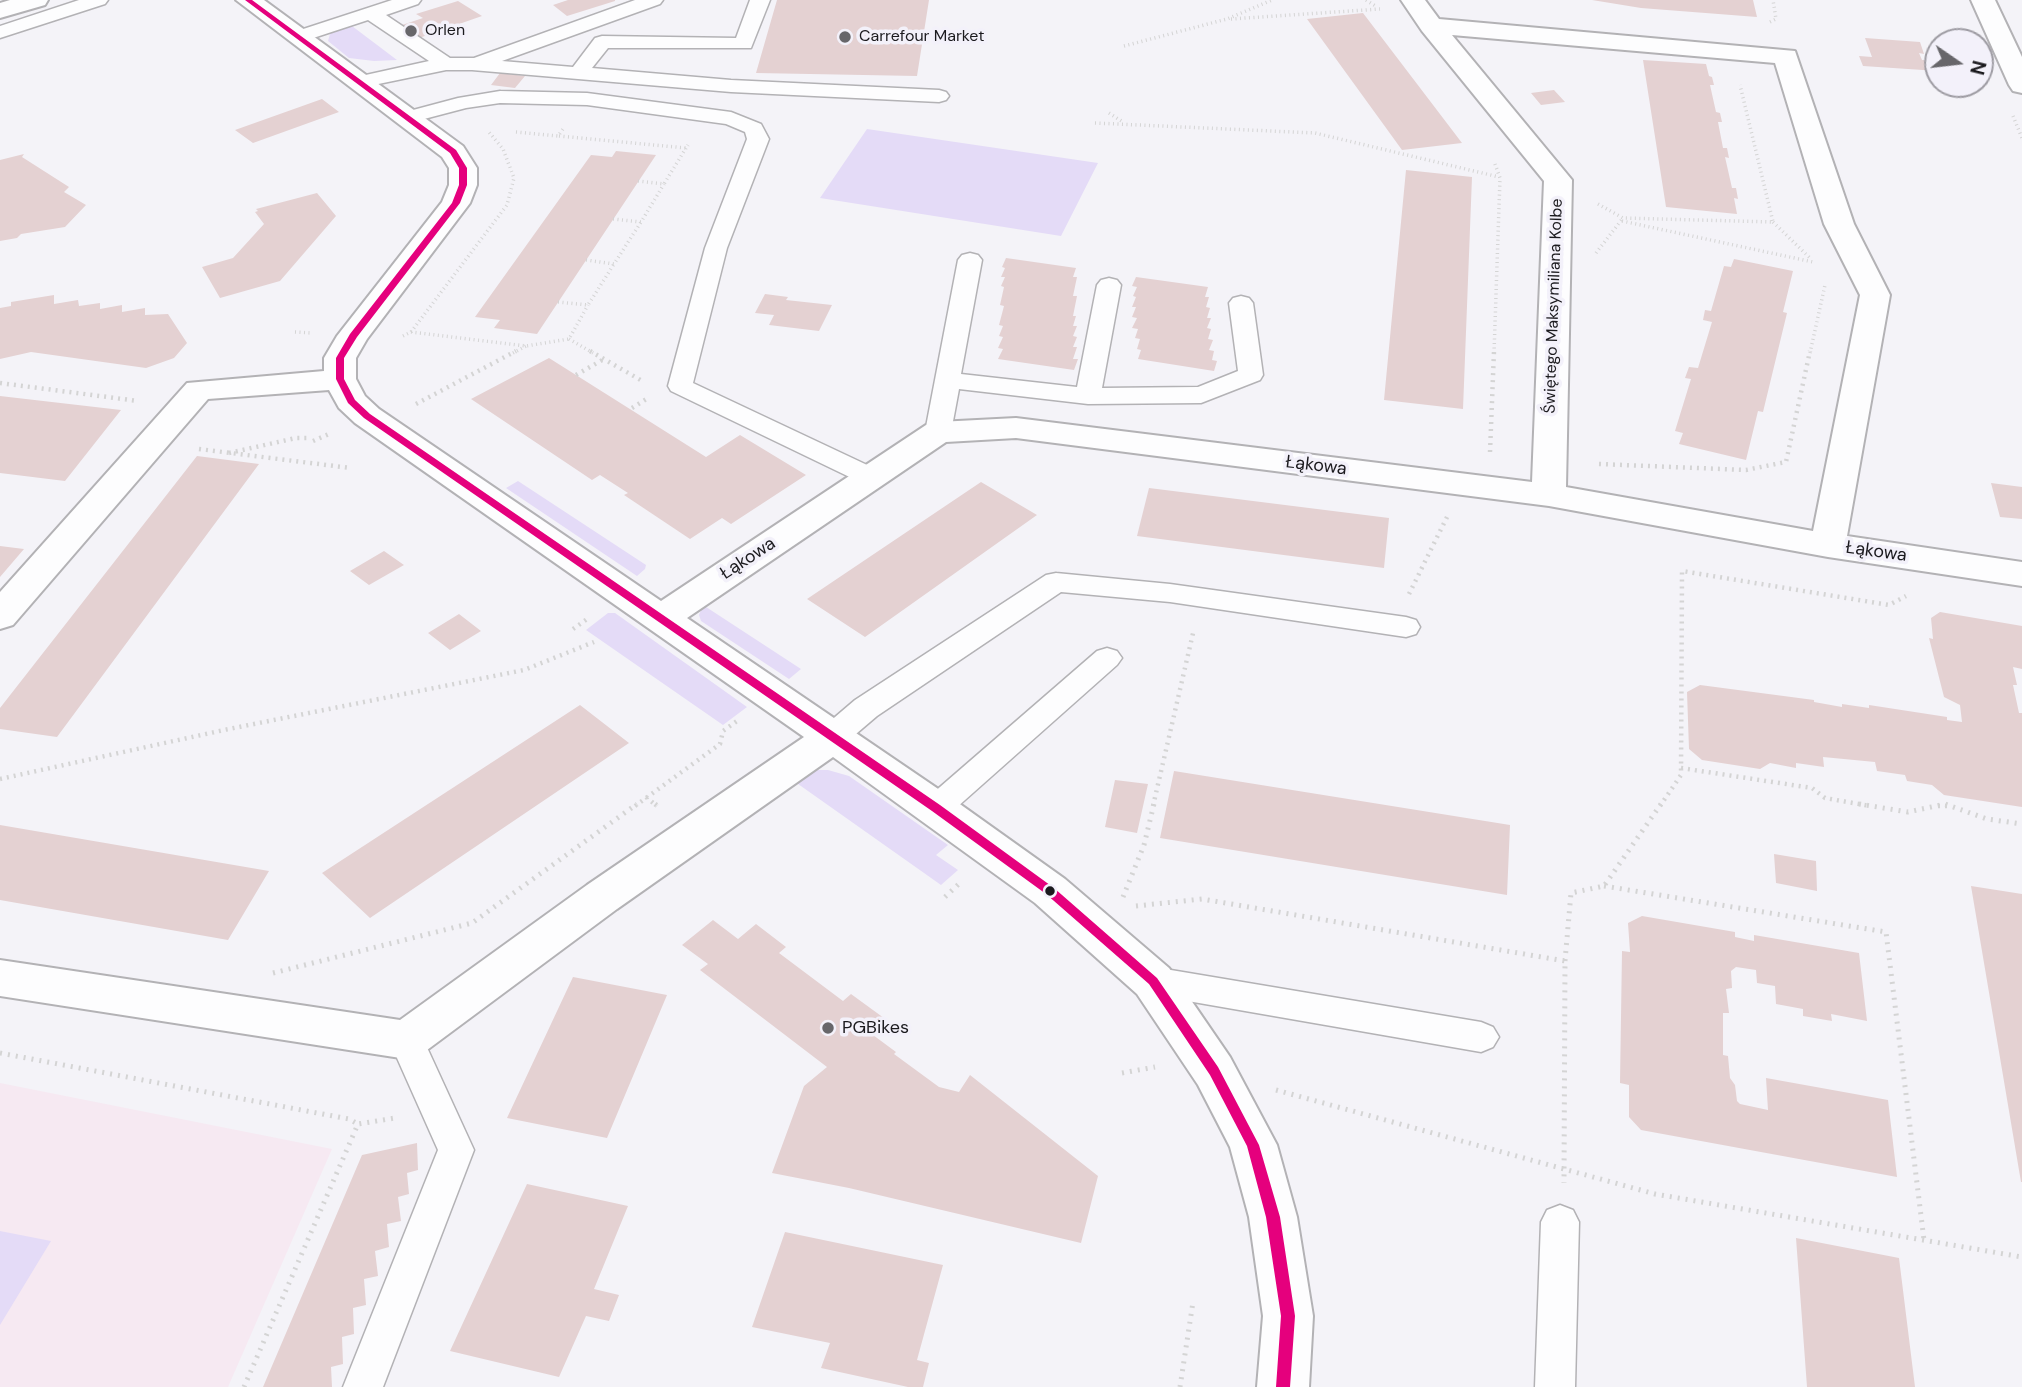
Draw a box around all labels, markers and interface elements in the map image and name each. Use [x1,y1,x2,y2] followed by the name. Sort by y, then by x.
[425,21,465,41] place label: Orlen
[403,23,419,39] marker: Orlen
[859,27,984,47] place label: Carrefour Market
[1924,28,1994,98] north arrow
[837,29,853,45] marker: Carrefour Market
[1964,58,1992,77] text: N
[1541,198,1567,414] street label: Świętego Maksymiliana Kolbe
[1284,452,1348,480] street label: Łąkowa
[716,533,780,585] street label: Łąkowa
[1844,537,1908,567] street label: Łąkowa
[1043,884,1057,898] unlabelled marker
[842,1017,909,1039] place label: PGBikes
[820,1020,836,1036] marker: PGBikes

